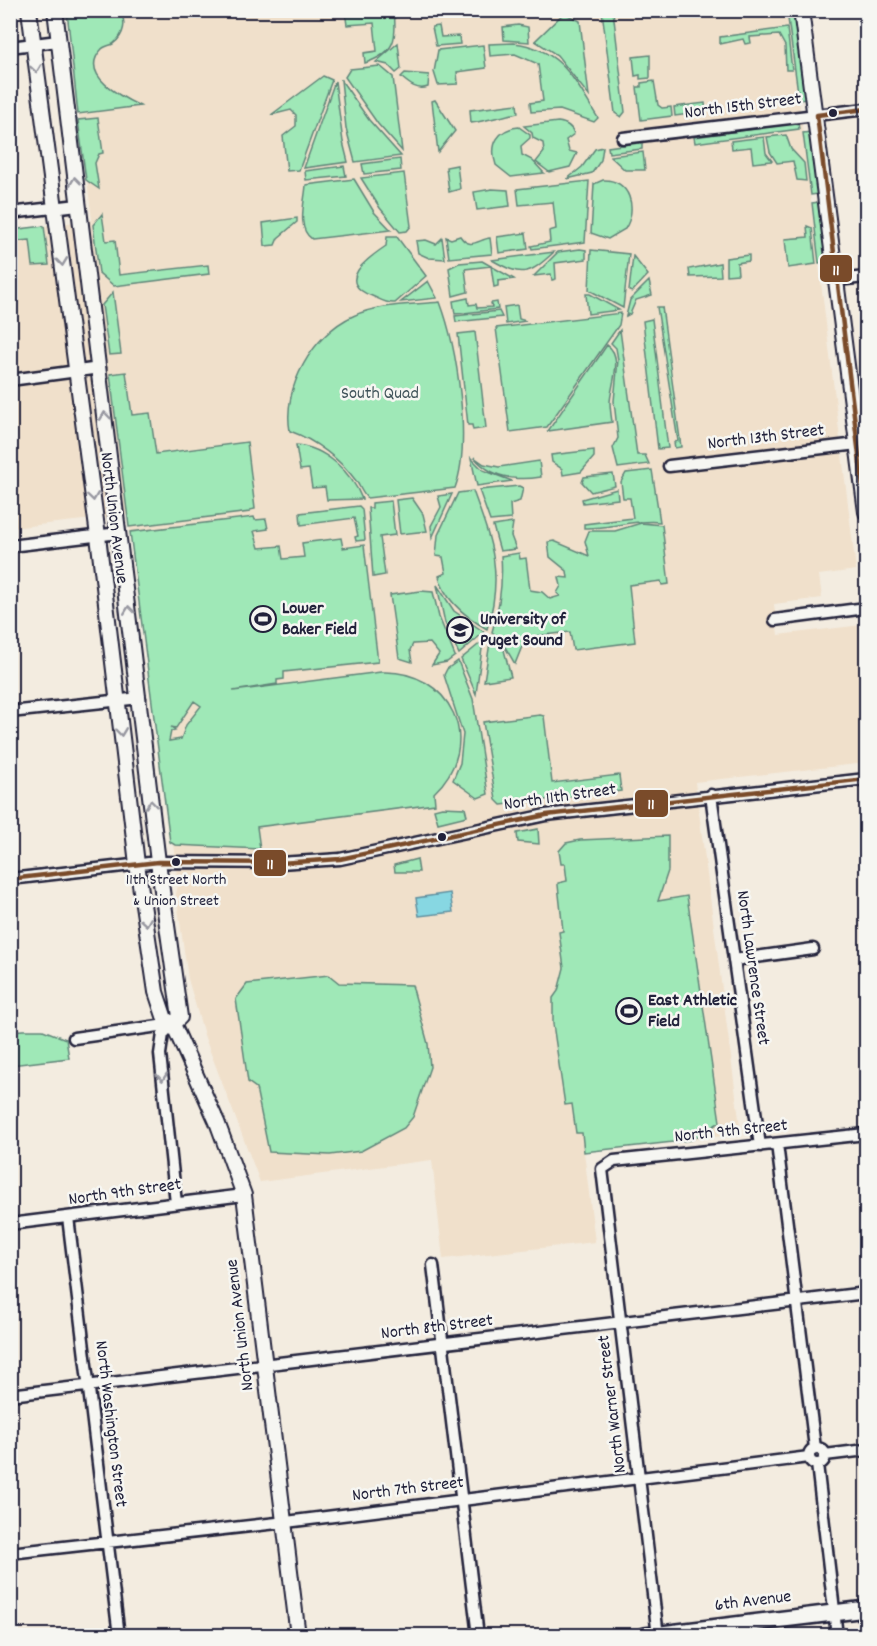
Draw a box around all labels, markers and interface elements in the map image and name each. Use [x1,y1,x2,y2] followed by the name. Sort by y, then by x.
[29,64,42,73] one-way arrow
[683,87,803,127] street label: North 15th Street
[827,107,839,119] unlabelled marker
[70,177,82,186] one-way arrow
[819,254,853,283] line badge: 11
[55,257,67,266] one-way arrow
[832,260,840,283] text: 11
[341,382,419,407] park label: South Quad
[100,412,112,421] one-way arrow
[706,418,826,458] street label: North 13th Street
[93,451,133,585] street label: North Union Avenue
[86,492,98,501] one-way arrow
[282,597,357,643] place label: Lower Baker Field
[248,604,278,634] sports icon: Lower Baker Field
[123,605,136,615] one-way arrow
[480,608,567,654] place label: University of Puget Sound
[445,615,475,645] school or university icon: University of Puget Sound
[114,728,127,737] one-way arrow
[502,778,618,818] street label: North 11th Street
[634,789,669,818] line badge: 11
[647,794,655,817] text: 11
[146,799,158,808] one-way arrow
[436,831,448,843] unlabelled marker
[253,849,287,877] line badge: 11
[266,854,274,877] text: 11
[170,856,182,868] marker: 11th Street North & Union Street
[126,869,226,913] place label: 11th Street North & Union Street
[729,889,775,1047] street label: North Lawrence Street
[139,917,151,926] one-way arrow
[648,989,737,1035] place label: East Athletic Field
[614,996,644,1026] sports icon: East Athletic Field
[156,1073,168,1082] one-way arrow
[673,1114,789,1150] street label: North 9th Street
[67,1173,183,1213] street label: North 9th Street
[221,1258,261,1392] street label: North Union Avenue
[380,1309,495,1347] street label: North 8th Street
[592,1333,634,1474] street label: North Warner Street
[87,1339,133,1509] street label: North Washington Street
[351,1471,466,1509] street label: North 7th Street
[713,1585,793,1619] street label: 6th Avenue

